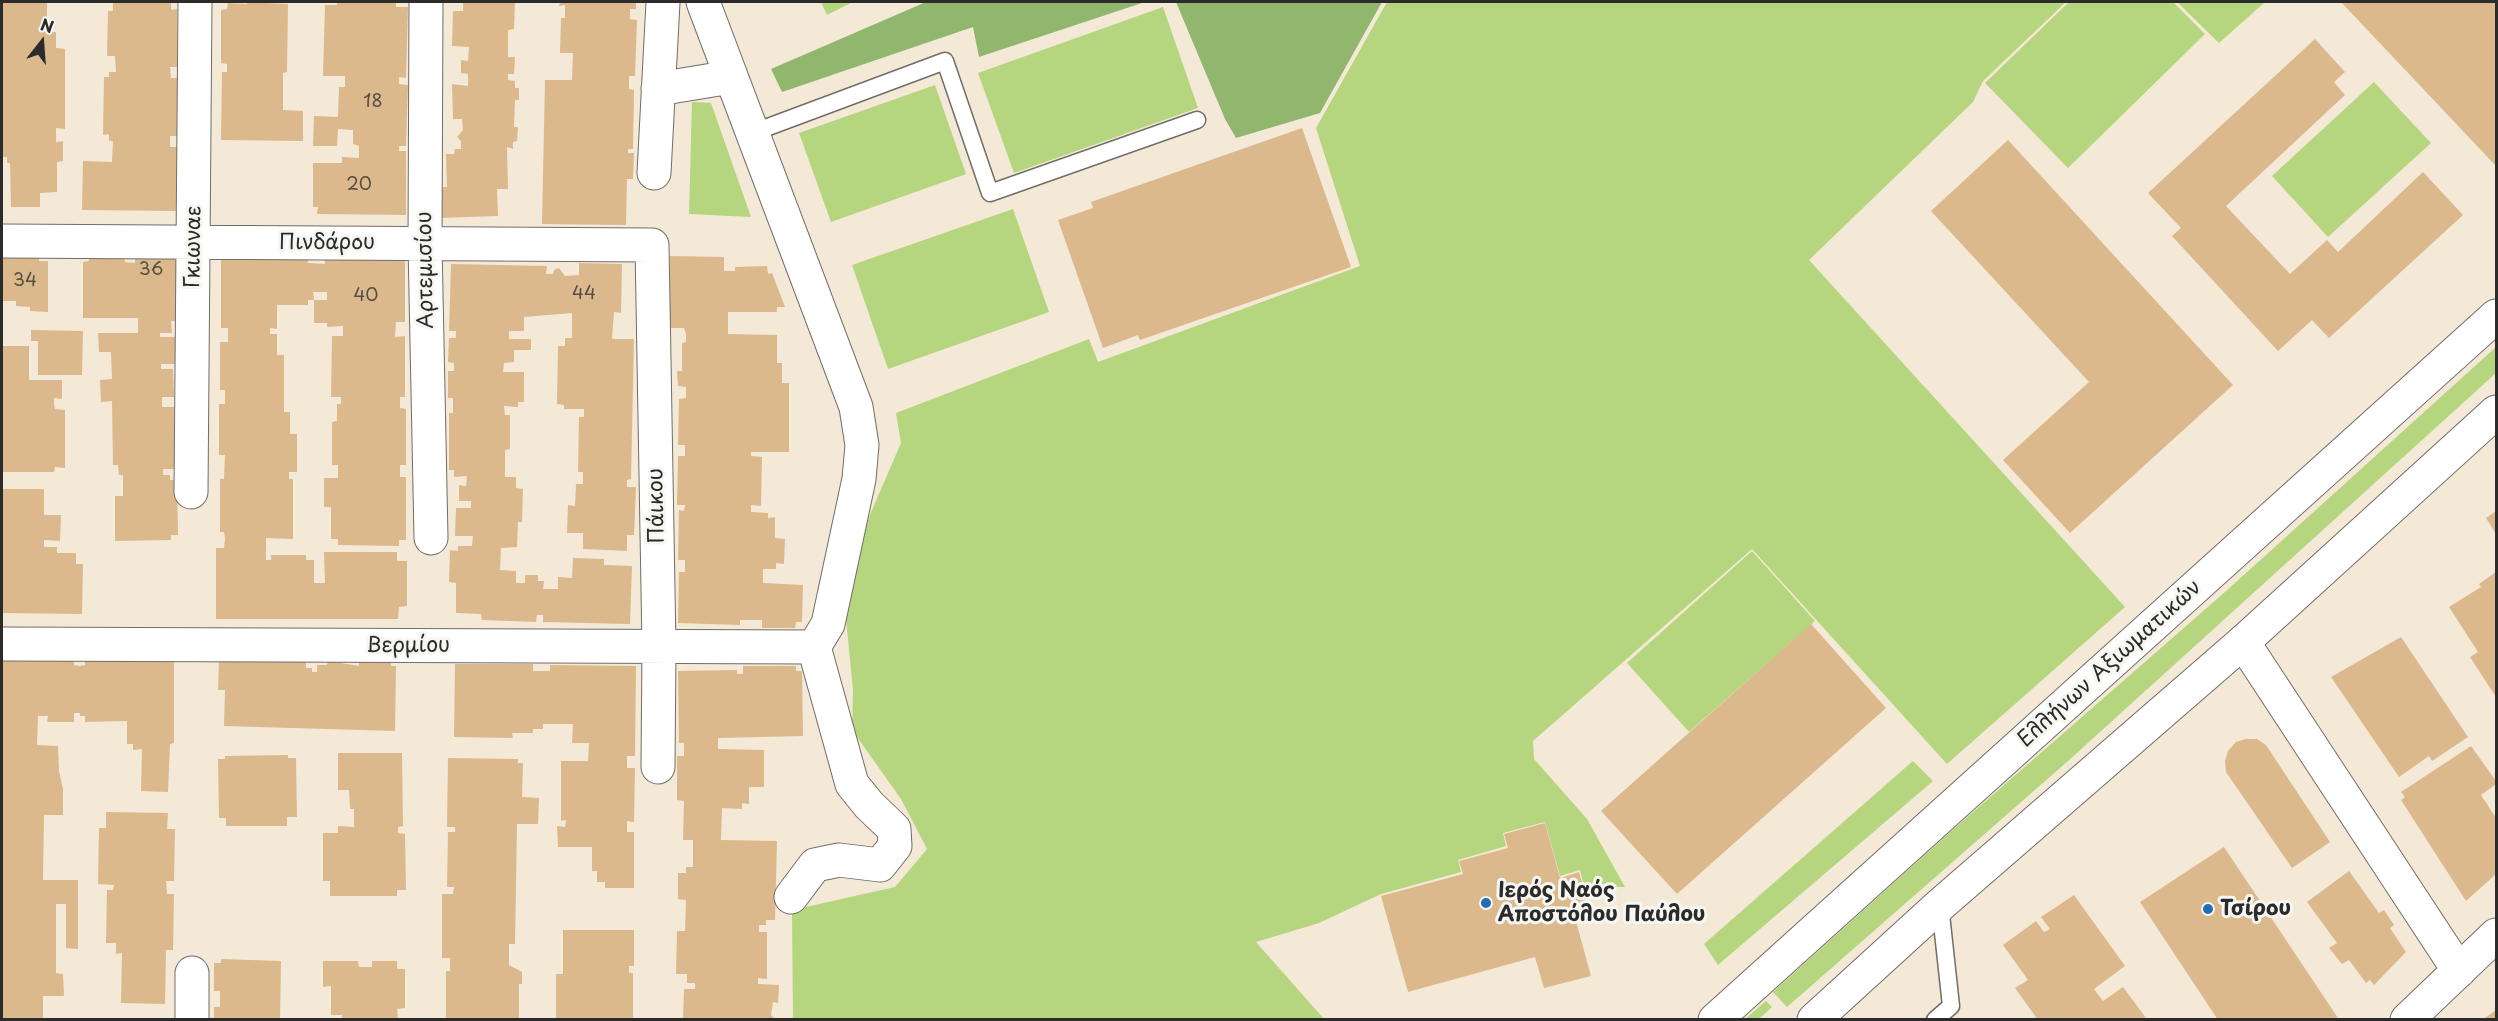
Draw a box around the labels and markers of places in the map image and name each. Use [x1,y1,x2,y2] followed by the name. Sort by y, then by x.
[1498,878,1705,928] place label: Ιερός Ναός Αποστόλου Παύλου
[1479,896,1493,910] marker: Ιερός Ναός Αποστόλου Παύλου
[2220,896,2291,922] place label: Τσίρου
[2201,902,2215,916] marker: Τσίρου

